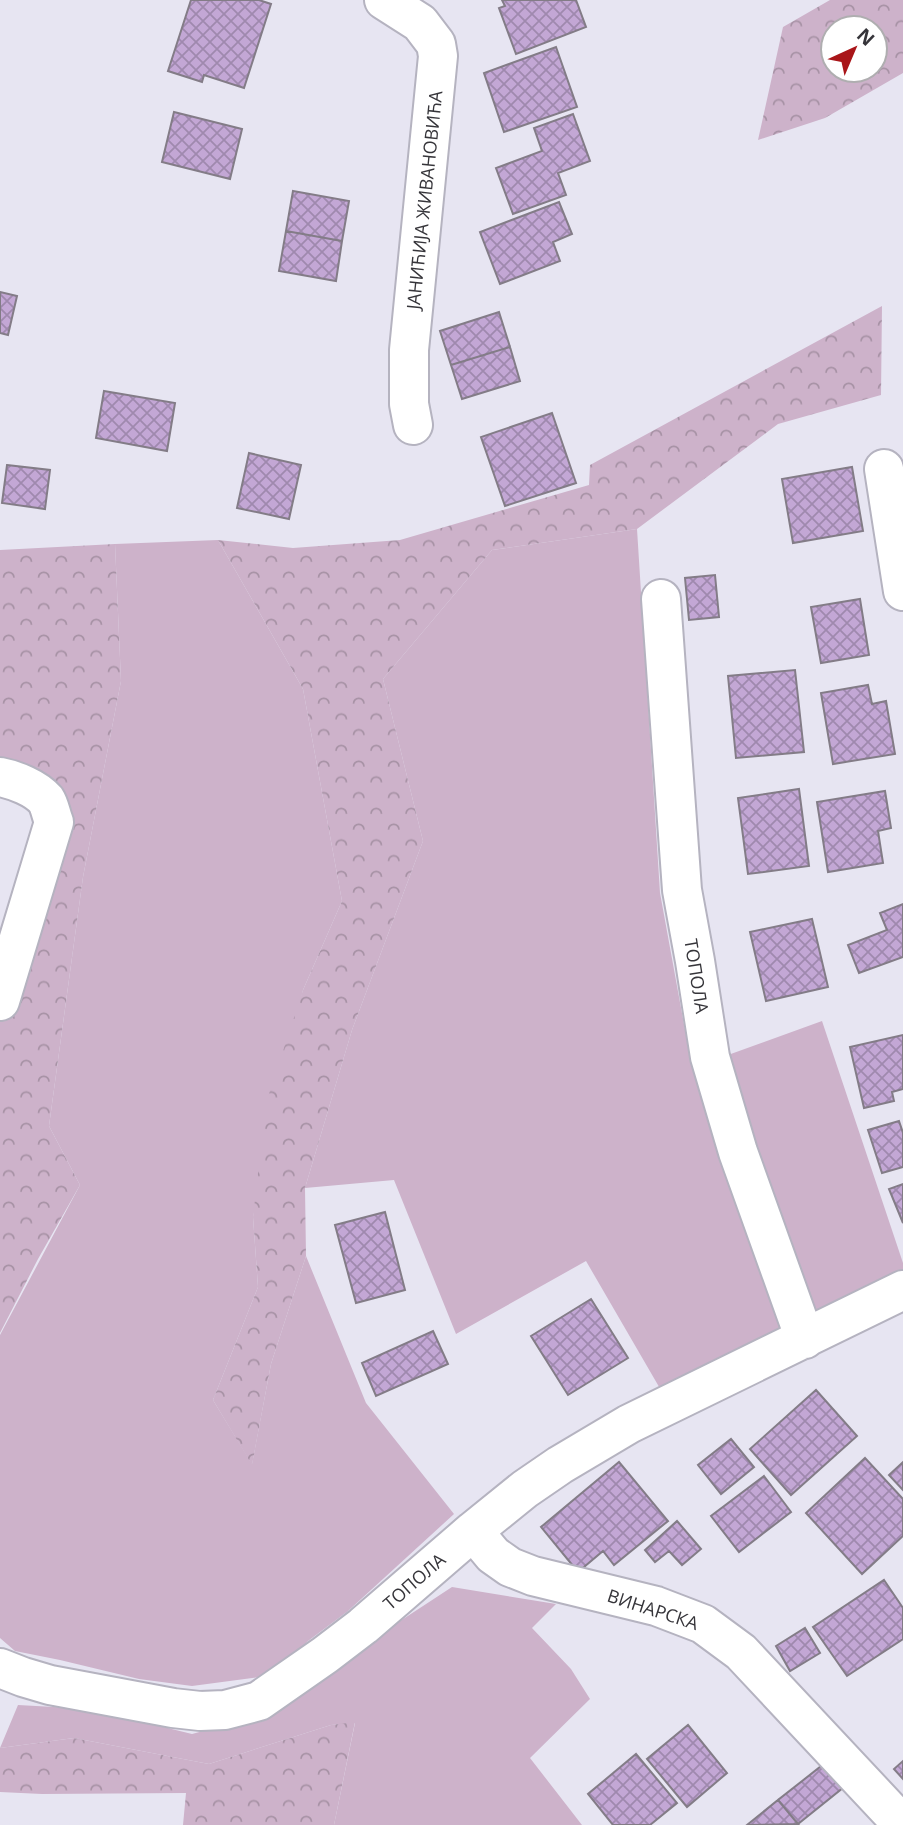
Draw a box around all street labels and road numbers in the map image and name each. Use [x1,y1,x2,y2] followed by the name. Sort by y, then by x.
[400,89,447,313] street label: ЈАНИЋИЈА ЖИВАНОВИЋА
[679,937,715,1016] street label: ТОПОЛА
[378,1547,451,1615] street label: ТОПОЛА
[604,1583,702,1635] street label: ВИНАРСКА

